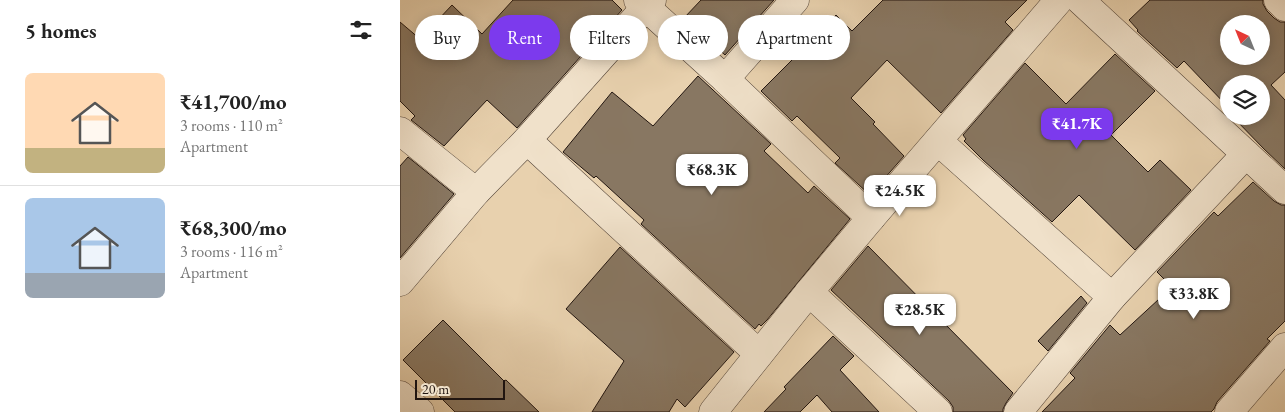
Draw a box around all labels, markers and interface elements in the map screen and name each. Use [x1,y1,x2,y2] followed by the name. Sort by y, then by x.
[415,15,479,60] chip: Buy
[489,15,560,60] chip: Rent
[570,15,648,60] chip: Filters
[658,15,728,60] chip: New
[738,15,850,60] chip: Apartment
[1220,15,1270,65] north arrow
[1220,15,1270,125] map controls
[347,16,375,44] icon: filters
[25,17,97,44] text: 5 homes
[1220,75,1270,125] button: layers
[180,88,287,115] text: ₹41,700/mo
[65,93,125,153] icon: home
[1036,108,1118,150] pin: ₹41.7K
[1052,113,1102,134] text: ₹41.7K
[180,115,283,136] text: 3 rooms · 110 m²
[180,136,248,157] text: Apartment
[671,154,753,196] pin: ₹68.3K
[687,159,737,180] text: ₹68.3K
[859,174,941,217] pin: ₹24.5K
[875,180,925,201] text: ₹24.5K
[180,214,287,241] text: ₹68,300/mo
[65,218,125,278] icon: home
[180,241,283,262] text: 3 rooms · 116 m²
[180,262,248,283] text: Apartment
[1153,278,1235,320] pin: ₹33.8K
[1169,283,1219,304] text: ₹33.8K
[879,294,961,336] pin: ₹28.5K
[895,299,945,320] text: ₹28.5K
[415,377,505,400] scale bar
[422,380,449,398] text: 20 m

